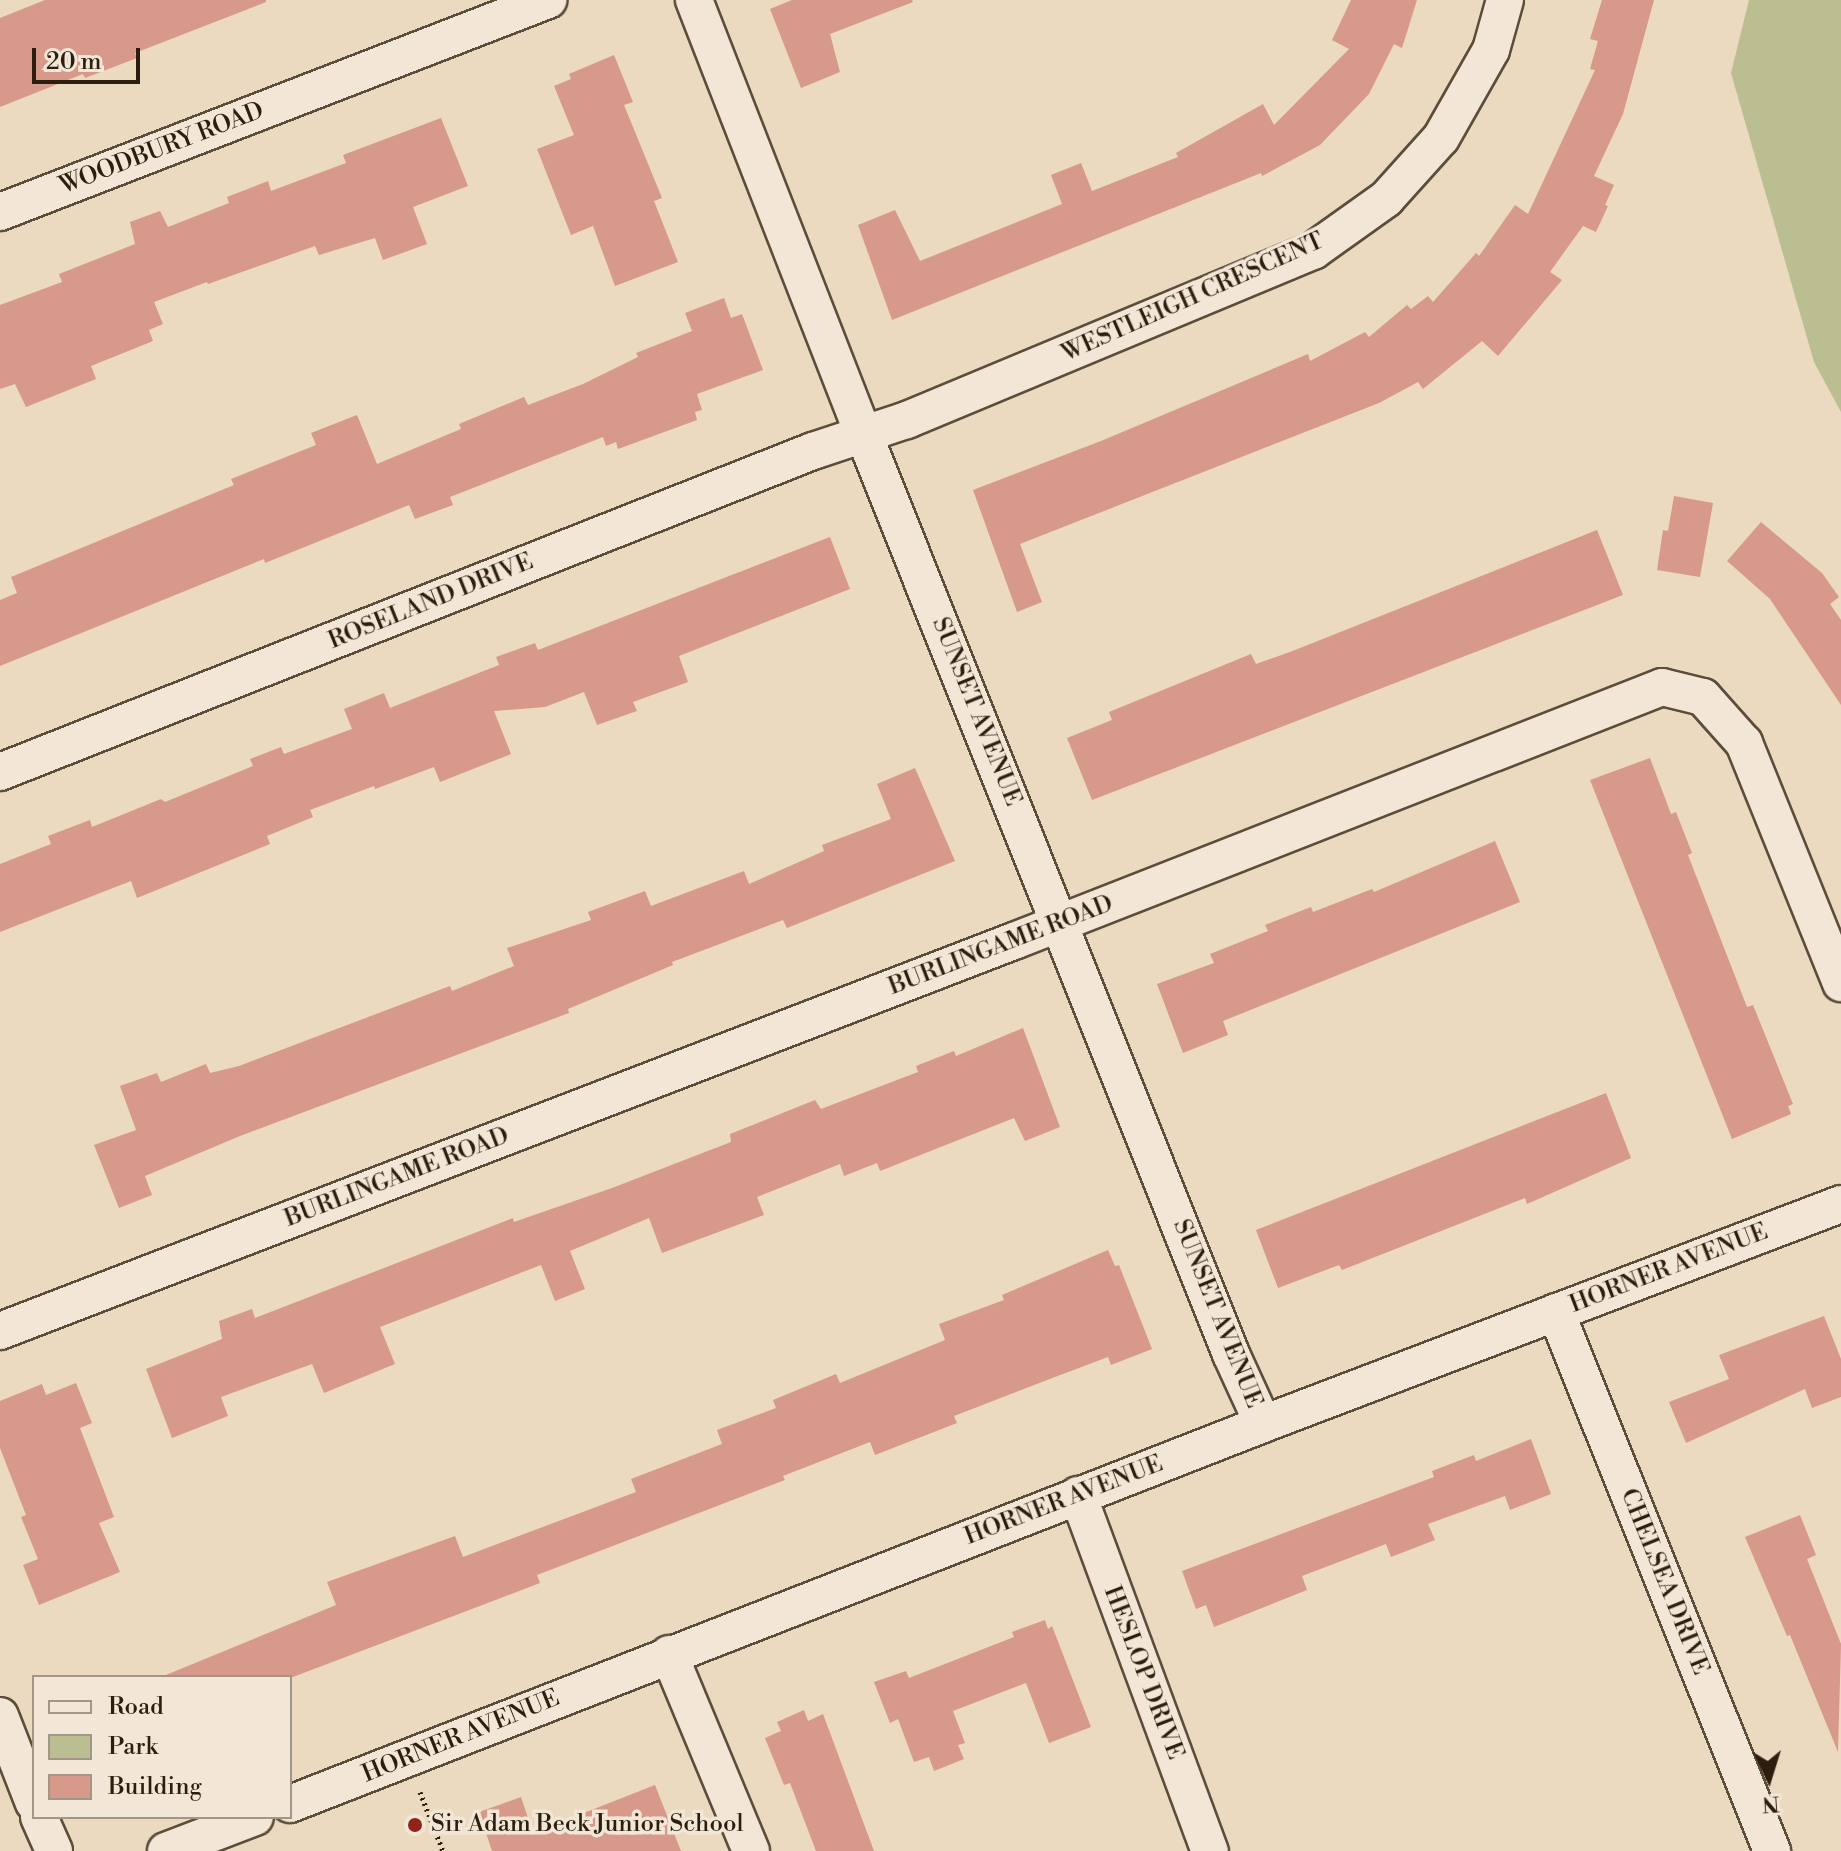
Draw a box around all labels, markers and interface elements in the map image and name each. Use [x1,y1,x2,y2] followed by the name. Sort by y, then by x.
[36,32,144,82] scale bar
[46,47,102,77] text: 20 m
[56,97,268,201] street label: WOODBURY ROAD
[1057,227,1329,369] street label: WESTLEIGH CRESCENT
[324,548,538,656] street label: ROSELAND DRIVE
[925,613,1027,811] street label: SUNSET AVENUE
[885,890,1117,1002] street label: BURLINGAME ROAD
[281,1122,513,1234] street label: BURLINGAME ROAD
[1166,1215,1268,1413] street label: SUNSET AVENUE
[1566,1218,1772,1320] street label: HORNER AVENUE
[961,1450,1167,1552] street label: HORNER AVENUE
[1614,1485,1714,1679] street label: CHELSEA DRIVE
[1097,1582,1189,1764] street label: HESLOP DRIVE
[32,1675,292,1819] legend
[358,1684,564,1790] street label: HORNER AVENUE
[108,1692,164,1722] text: Road
[108,1732,158,1762] text: Park
[1729,1739,1809,1819] north arrow
[108,1772,202,1802] text: Building
[1761,1789,1780,1818] text: N
[431,1811,743,1839] place label: Sir Adam Beck Junior School
[406,1816,424,1834] marker: Sir Adam Beck Junior School

